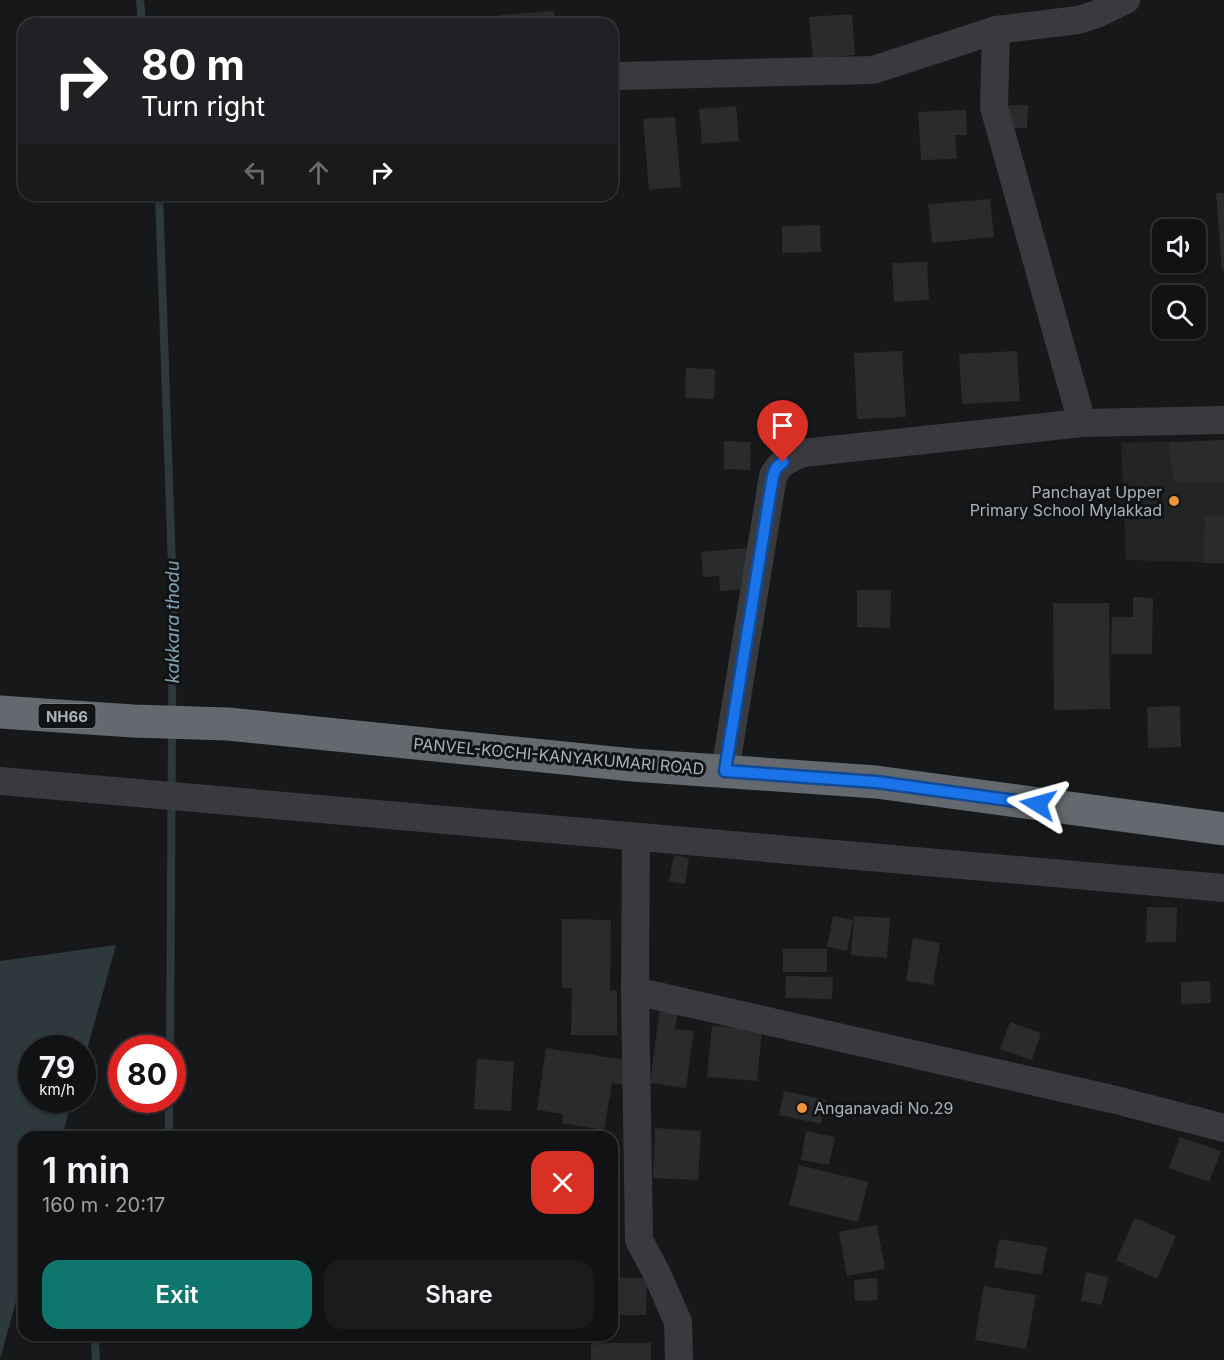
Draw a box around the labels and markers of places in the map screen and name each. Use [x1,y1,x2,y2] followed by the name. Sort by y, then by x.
[757,400,808,462] pin
[970,482,1162,520] place label: Panchayat Upper Primary School Mylakkad
[1167,494,1181,508] marker: Panchayat Upper Primary School Mylakkad
[814,1098,954,1118] place label: Anganavadi No.29
[795,1101,809,1115] marker: Anganavadi No.29

